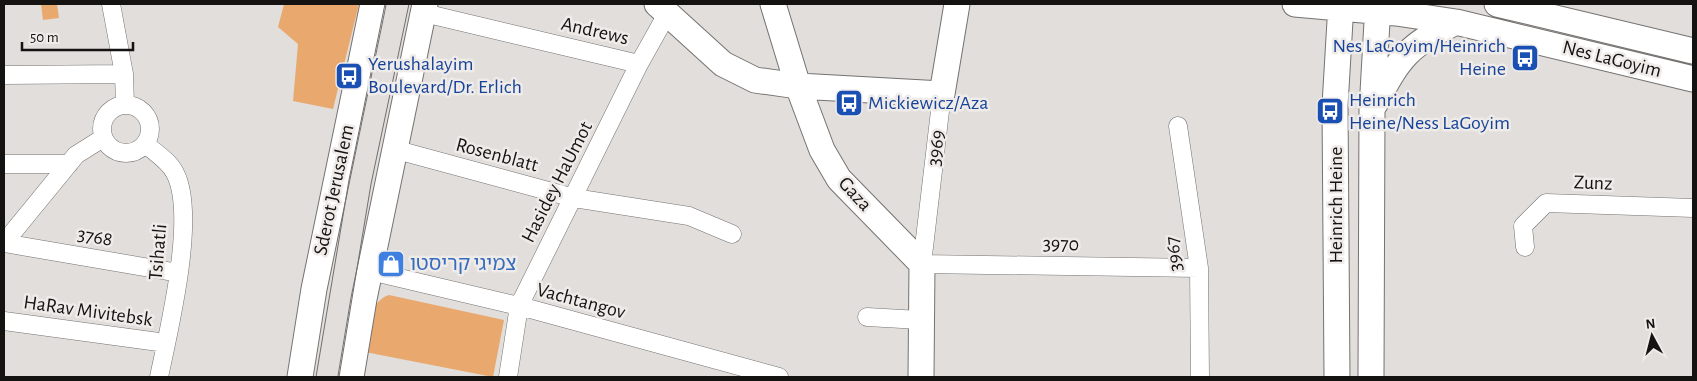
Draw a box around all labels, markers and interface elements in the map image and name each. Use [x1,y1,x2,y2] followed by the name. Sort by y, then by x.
[559,14,631,48] street label: Andrews
[22,20,134,52] scale bar
[30,30,59,45] text: 50 m
[1332,36,1506,79] place label: Nes LaGoyim/Heinrich Heine
[1561,37,1663,81] street label: Nes LaGoyim
[1510,43,1540,73] bus stop icon: Nes LaGoyim/Heinrich Heine
[368,54,522,97] place label: Yerushalayim Boulevard/Dr. Erlich
[334,61,364,91] bus stop icon: Yerushalayim Boulevard/Dr. Erlich
[834,88,864,118] bus stop icon: Mickiewicz/Aza
[1349,90,1510,133] place label: Heinrich Heine/Ness LaGoyim
[868,93,989,113] place label: Mickiewicz/Aza
[1315,96,1345,126] bus stop icon: Heinrich Heine/Ness LaGoyim
[518,118,596,246] street label: Hasidey HaUmot
[310,123,358,257] street label: Sderot Jerusalem
[924,129,948,167] street label: 3969
[454,134,541,176] street label: Rosenblatt
[1326,146,1346,264] street label: Heinrich Heine
[1573,172,1613,194] street label: Zunz
[835,173,875,215] street label: Gaza
[146,223,170,281] street label: Tsihatli
[76,224,114,250] street label: 3768
[1043,234,1079,254] street label: 3970
[1162,235,1186,273] street label: 3967
[376,249,406,279] shop icon: צמיגי קריסטו
[410,254,517,274] place label: צמיגי קריסטו
[534,280,628,323] street label: Vachtangov
[22,292,154,330] street label: HaRav Mivitebsk
[1627,311,1677,361] north arrow
[1645,317,1656,332] text: N

